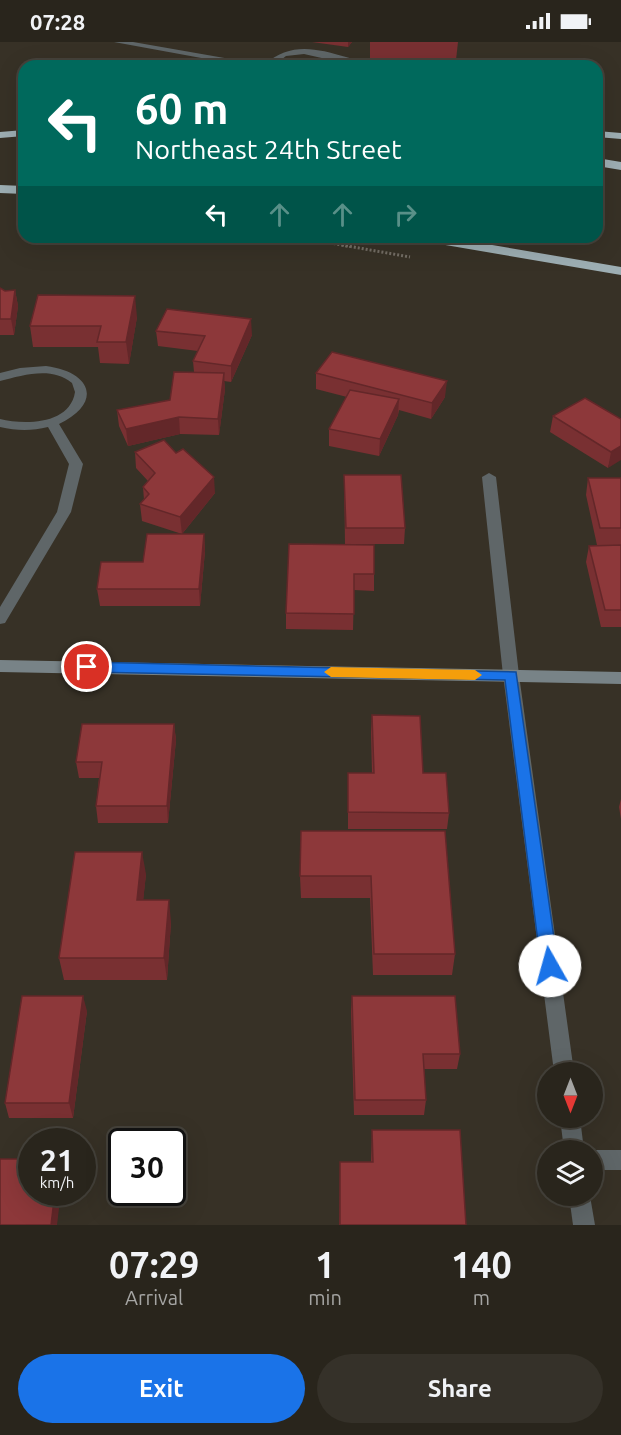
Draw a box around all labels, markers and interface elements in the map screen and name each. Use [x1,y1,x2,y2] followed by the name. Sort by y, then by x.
[30,9,85,34] text: 07:28
[36,84,114,162] icon: left
[135,85,229,132] text: 60 m
[135,134,402,164] text: Northeast 24th Street
[200,198,233,231] icon: left
[263,198,296,231] icon: ahead
[326,198,359,231] icon: ahead
[389,198,422,231] icon: right
[61,641,112,692] pin
[70,650,103,683] icon: arrive
[518,934,582,998] position arrow
[537,1062,603,1128] north arrow
[537,1062,603,1206] map controls
[108,1128,186,1206] speed limit sign: 30
[537,1140,603,1206] button: layers
[40,1143,74,1177] text: 21
[40,1174,74,1191] text: km/h
[109,1244,199,1285] text: 07:29
[315,1244,335,1285] text: 1
[451,1244,512,1285] text: 140
[125,1286,183,1309] text: Arrival
[308,1286,342,1309] text: min
[473,1286,490,1309] text: m
[18,1354,305,1423] button: Exit
[317,1354,603,1423] button: Share

